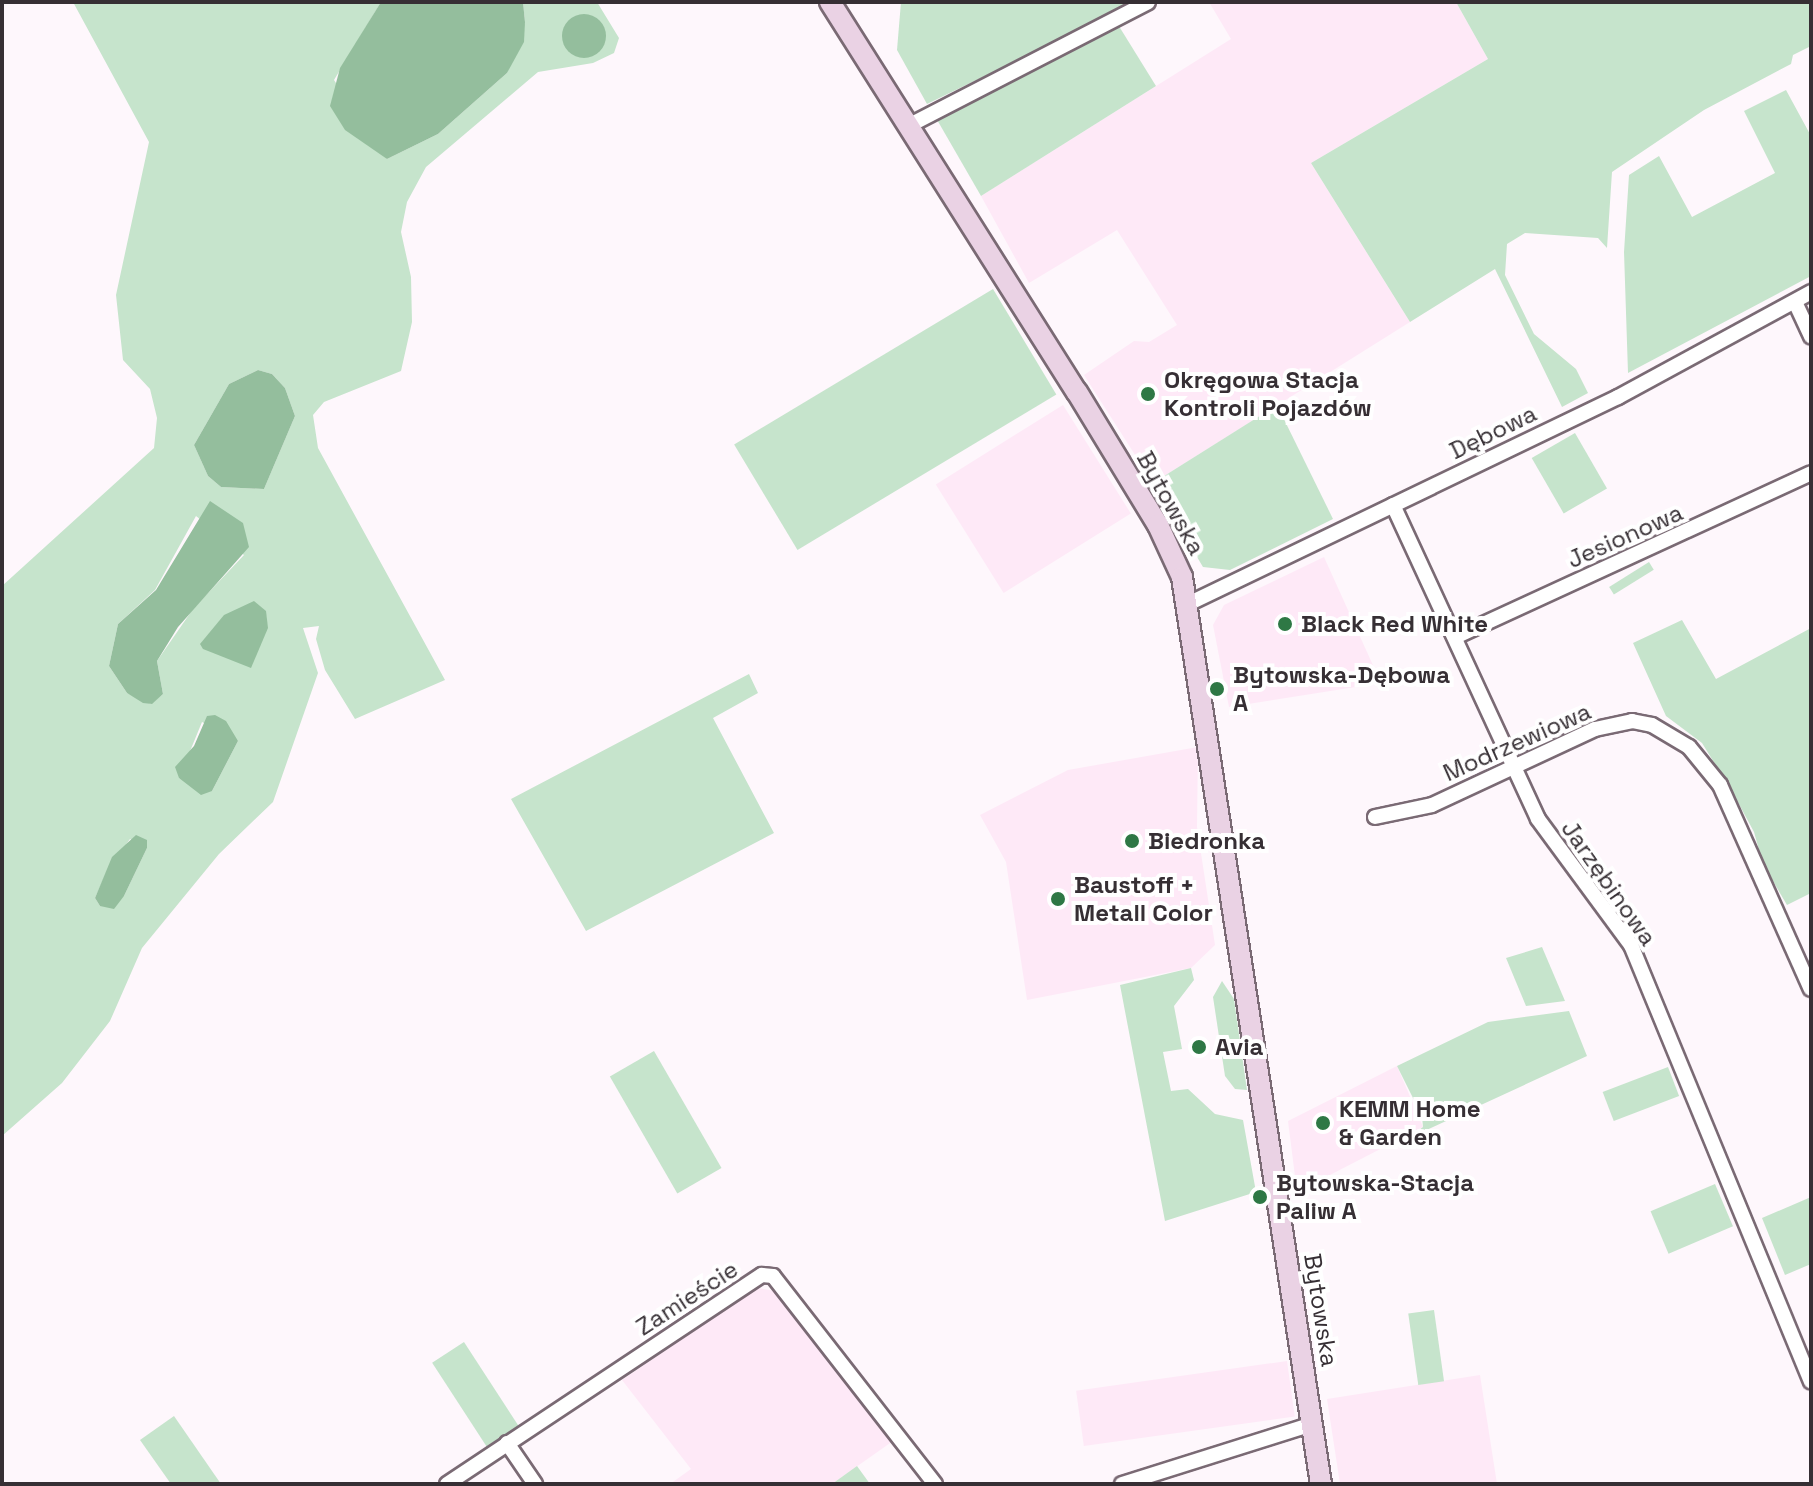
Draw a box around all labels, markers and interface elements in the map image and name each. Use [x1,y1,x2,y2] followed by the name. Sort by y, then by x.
[1164,366,1372,422] place label: Okręgowa Stacja Kontroli Pojazdów
[1139,385,1157,403] marker: Okręgowa Stacja Kontroli Pojazdów
[1445,399,1541,465] street label: Dębowa
[1131,446,1211,560] street label: Bytowska
[1563,498,1687,574] street label: Jesionowa
[1301,610,1488,638] place label: Black Red White
[1276,615,1294,633] marker: Black Red White
[1233,661,1450,717] place label: Bytowska-Dębowa A
[1208,680,1226,698] marker: Bytowska-Dębowa A
[1439,697,1595,787] street label: Modrzewiowa
[1555,815,1663,951] street label: Jarzębinowa
[1148,827,1265,855] place label: Biedronka
[1123,832,1141,850] marker: Biedronka
[1074,871,1213,927] place label: Baustoff + Metall Color
[1049,890,1067,908] marker: Baustoff + Metall Color
[1215,1033,1263,1061] place label: Avia
[1190,1038,1208,1056] marker: Avia
[1339,1095,1481,1151] place label: KEMM Home & Garden
[1314,1114,1332,1132] marker: KEMM Home & Garden
[1276,1169,1474,1225] place label: Bytowska-Stacja Paliw A
[1251,1188,1269,1206] marker: Bytowska-Stacja Paliw A
[1298,1251,1344,1369] street label: Bytowska
[631,1254,743,1342] street label: Zamieście

